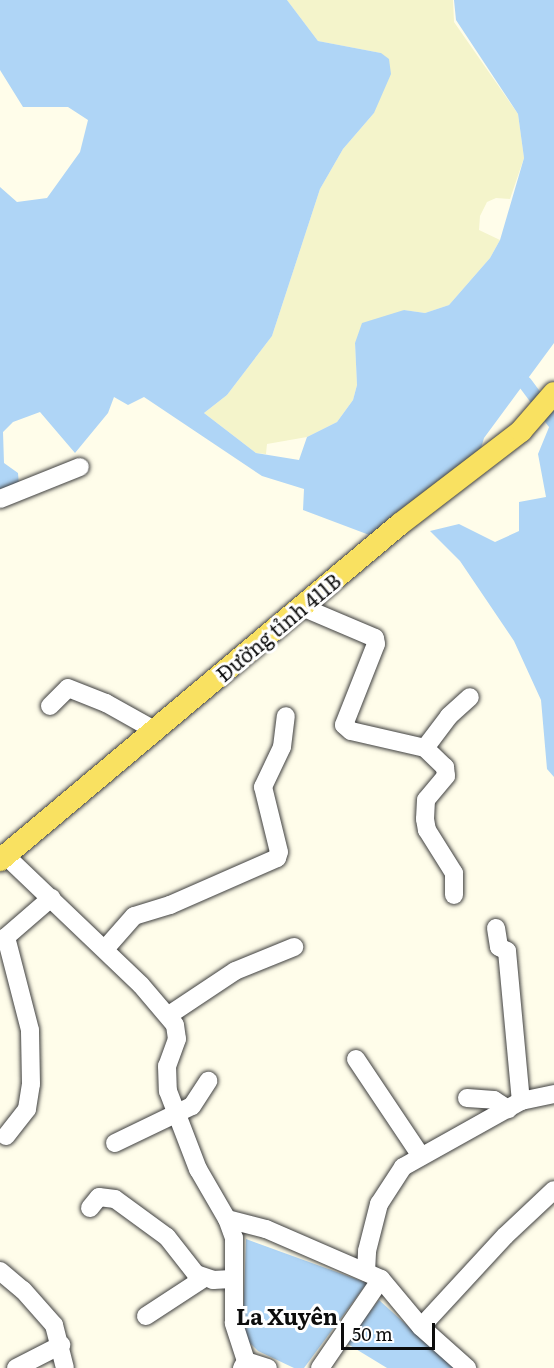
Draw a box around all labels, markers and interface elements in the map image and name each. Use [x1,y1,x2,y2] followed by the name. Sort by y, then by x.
[211,568,345,686] street label: Đường tỉnh 411B
[236,1303,338,1329] district label: La Xuyên
[344,1311,438,1349] scale bar
[352,1320,393,1347] text: 50 m

